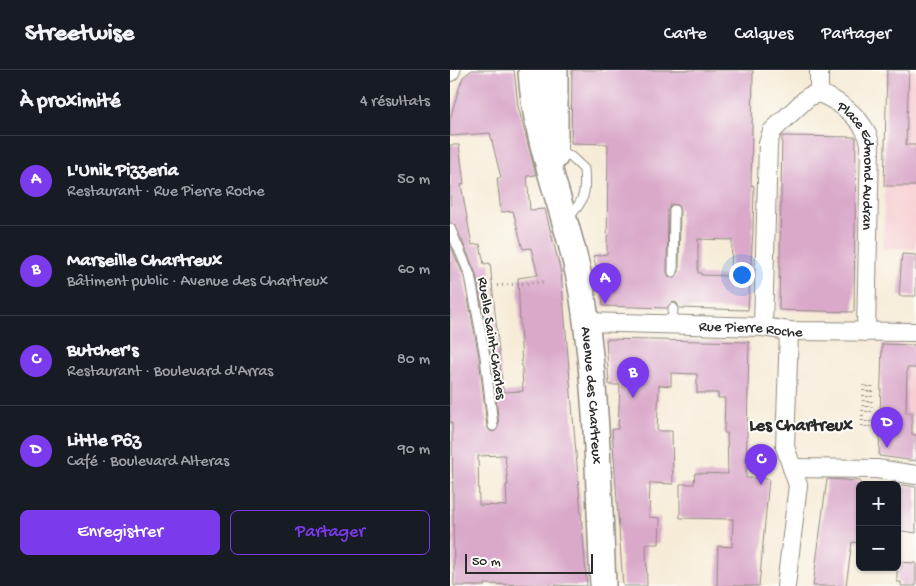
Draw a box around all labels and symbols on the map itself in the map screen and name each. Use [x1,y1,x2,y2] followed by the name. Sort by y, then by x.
[832,98,878,230] street label: Place Edmond Audran
[729,262,755,288] your location
[589,263,621,304] pin: A
[472,276,510,401] street label: Ruelle Saint-Charles
[699,318,803,342] street label: Rue Pierre Roche
[576,325,605,465] street label: Avenue des Chartreux
[617,357,649,398] pin: B
[871,407,903,448] pin: D
[749,416,853,437] district label: Les Chartreux
[745,444,777,485] pin: C
[465,551,592,574] scale bar

